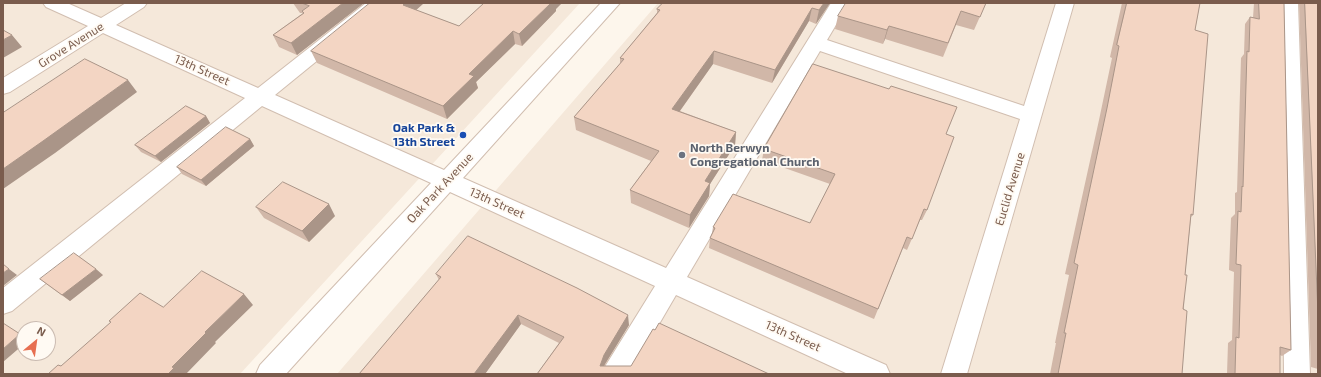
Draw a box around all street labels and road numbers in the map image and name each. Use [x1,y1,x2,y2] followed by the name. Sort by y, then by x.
[36,19,106,71] street label: Grove Avenue
[172,51,232,89] street label: 13th Street
[404,150,476,226] street label: Oak Park Avenue
[992,151,1028,227] street label: Euclid Avenue
[467,184,527,222] street label: 13th Street
[763,317,823,355] street label: 13th Street

